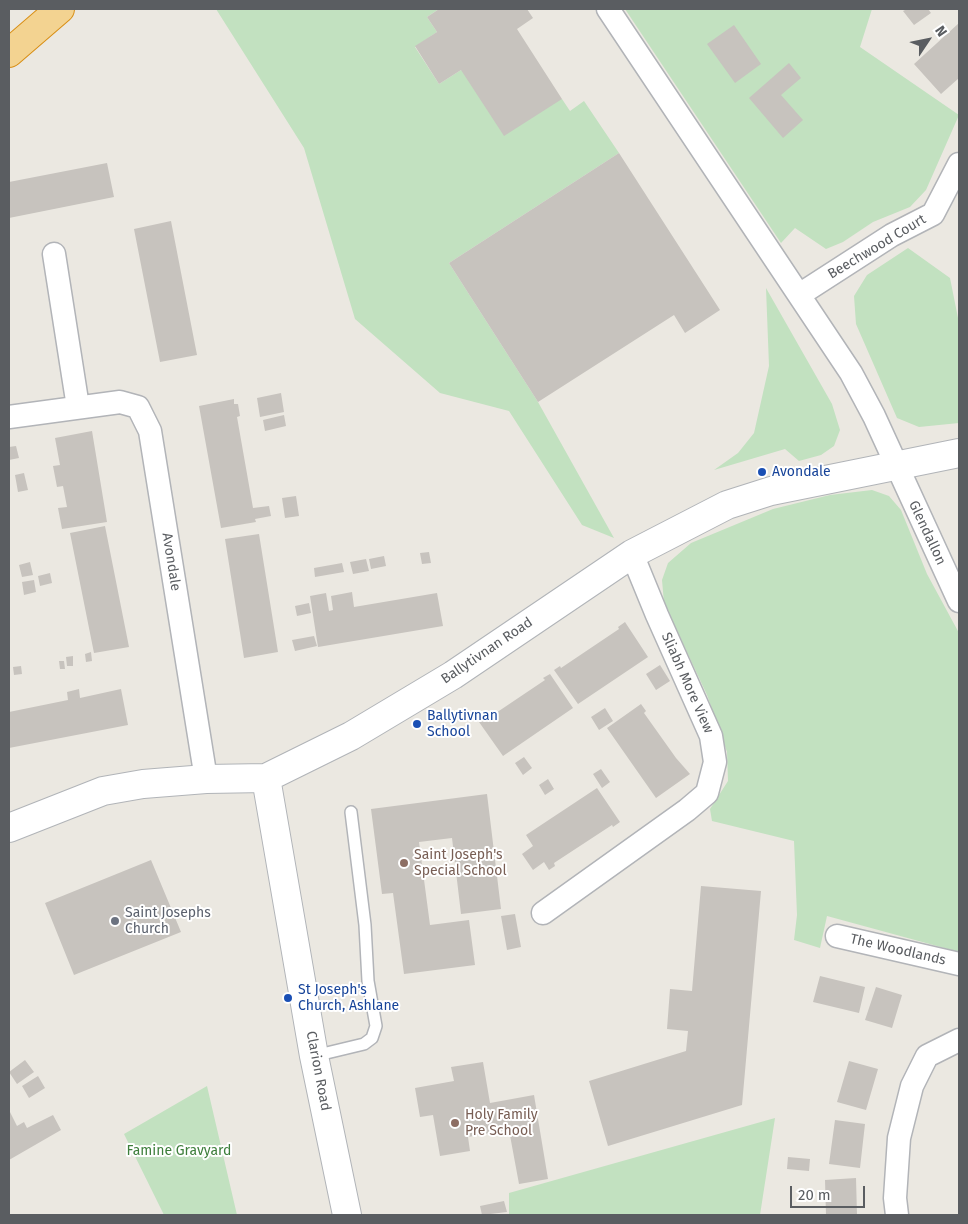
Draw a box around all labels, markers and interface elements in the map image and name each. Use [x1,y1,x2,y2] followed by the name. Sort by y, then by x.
[903,15,953,65] north arrow
[931,23,950,40] text: N
[825,211,929,283] street label: Beechwood Court
[772,464,831,480] place label: Avondale
[756,466,768,478] marker: Avondale
[905,498,949,568] street label: Glendallon
[158,532,184,592] street label: Avondale
[438,614,536,688] street label: Ballytivnan Road
[657,630,717,736] street label: Sliabh More View
[427,708,498,740] place label: Ballytivnan School
[411,718,423,730] marker: Ballytivnan School
[414,847,506,880] place label: Saint Joseph's Special School
[398,857,410,869] marker: Saint Joseph's Special School
[125,905,211,938] place label: Saint Josephs Church
[109,915,121,927] marker: Saint Josephs Church
[849,931,947,969] street label: The Woodlands
[298,982,399,1014] place label: St Joseph's Church, Ashlane
[282,992,294,1004] marker: St Joseph's Church, Ashlane
[302,1030,334,1112] street label: Clarion Road
[465,1107,538,1140] place label: Holy Family Pre School
[449,1117,461,1129] marker: Holy Family Pre School
[127,1143,231,1159] park label: Famine Gravyard
[793,1176,868,1208] scale bar
[798,1186,831,1204] text: 20 m

